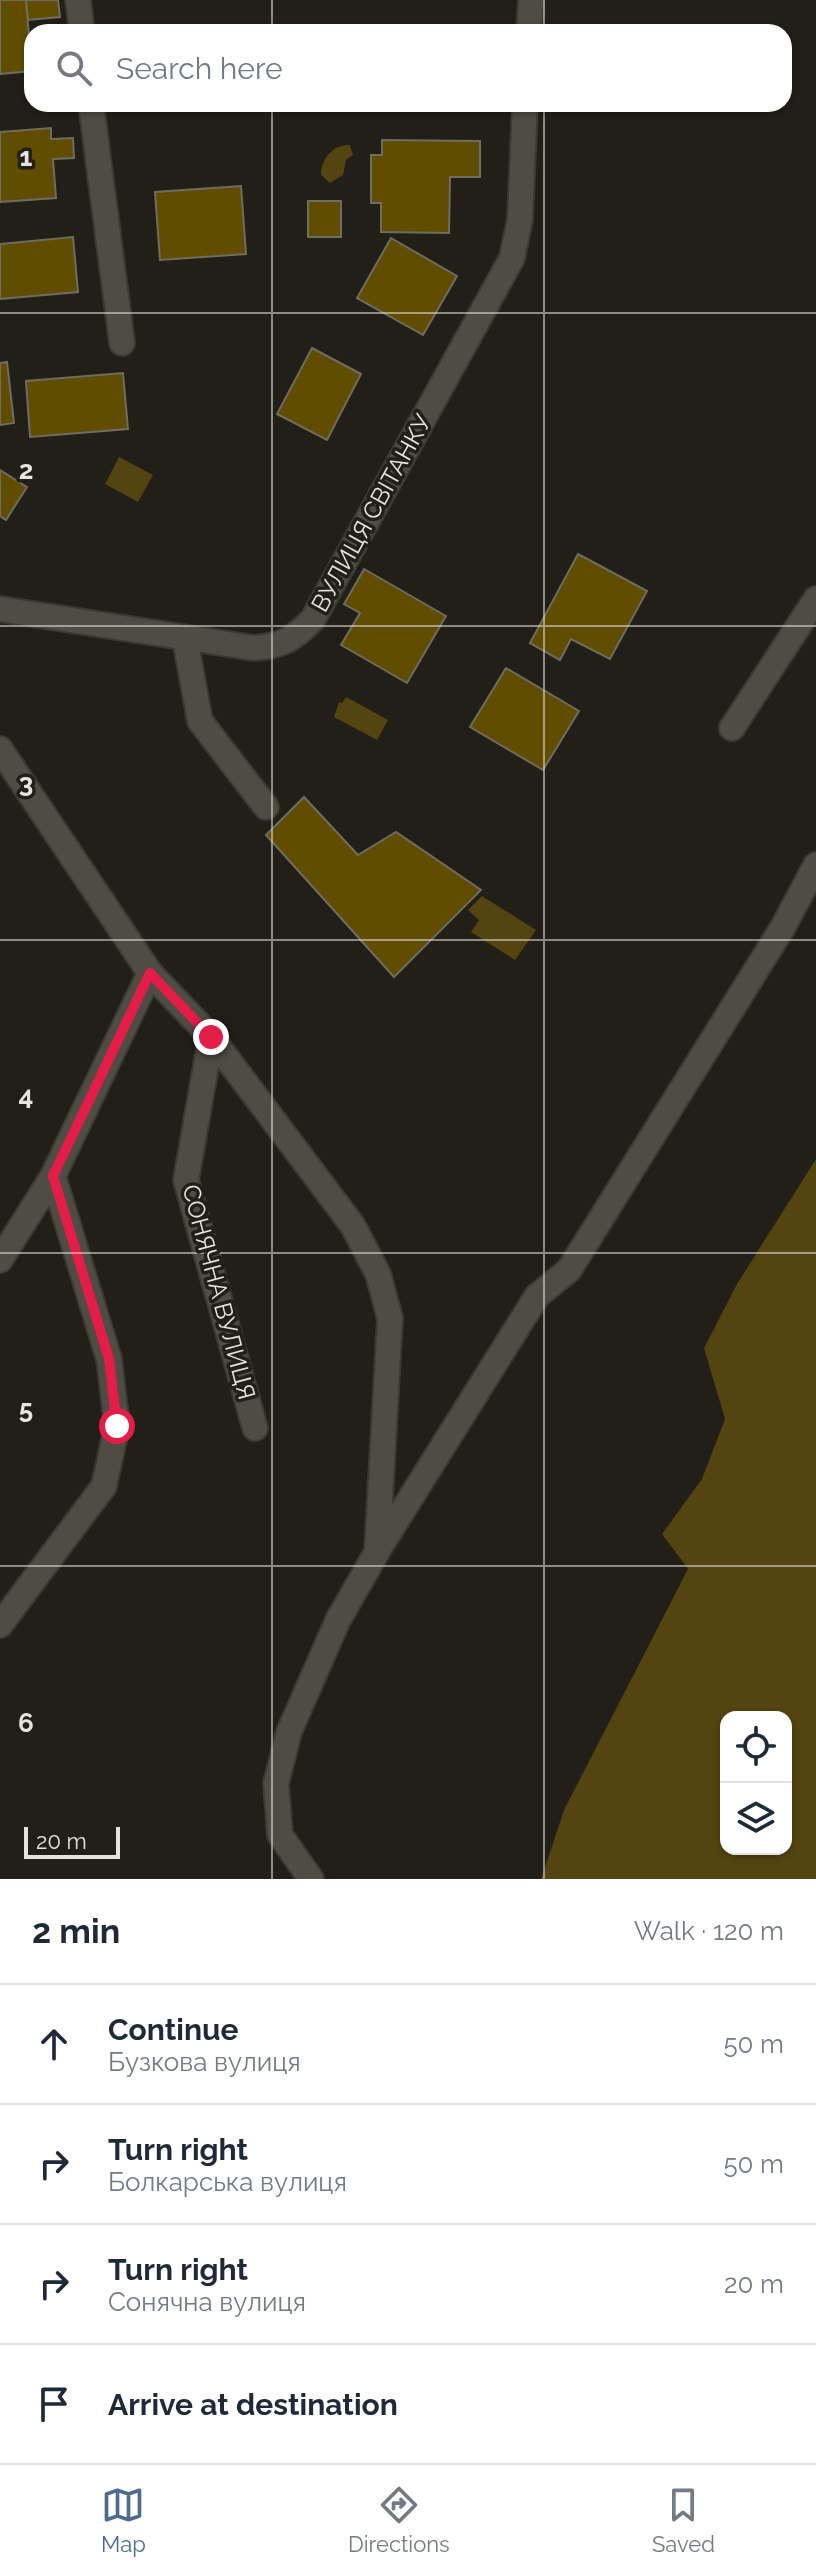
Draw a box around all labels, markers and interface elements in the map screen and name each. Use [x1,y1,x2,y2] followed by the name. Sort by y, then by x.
[24,24,792,112] search box
[52,46,96,90] icon: search
[116,51,283,86] text: Search here
[20,142,33,172] text: 1
[305,409,437,617] street label: ВУЛИЦЯ СВІТАНКУ
[19,455,33,485] text: 2
[19,768,33,798] text: 3
[193,1019,229,1055] route end
[19,1081,33,1111] text: 4
[176,1181,262,1403] street label: СОНЯЧНА ВУЛИЦЯ
[19,1394,33,1424] text: 5
[99,1408,135,1444] route start
[18,1708,34,1738] text: 6
[720,1711,792,1855] map controls
[720,1711,792,1783] button: locate
[720,1783,792,1855] button: layers
[24,1823,120,1859] scale bar
[36,1828,87,1854] text: 20 m
[32,1911,120,1951] text: 2 min
[634,1916,784,1946] text: Walk · 120 m
[108,2012,239,2047] text: Continue
[32,2022,76,2066] icon: ahead
[723,2029,784,2059] text: 50 m
[108,2047,301,2077] text: Бузкова вулиця
[108,2132,248,2167] text: Turn right
[32,2142,76,2186] icon: right
[723,2149,784,2179] text: 50 m
[108,2167,347,2197] text: Болкарська вулиця
[108,2252,248,2287] text: Turn right
[32,2262,76,2306] icon: right
[724,2269,784,2299] text: 20 m
[108,2287,306,2317] text: Сонячна вулиця
[32,2382,76,2426] icon: arrive
[108,2387,398,2422] text: Arrive at destination
[101,2483,146,2557] tab: Map
[348,2483,450,2557] tab: Directions
[652,2483,715,2557] tab: Saved

